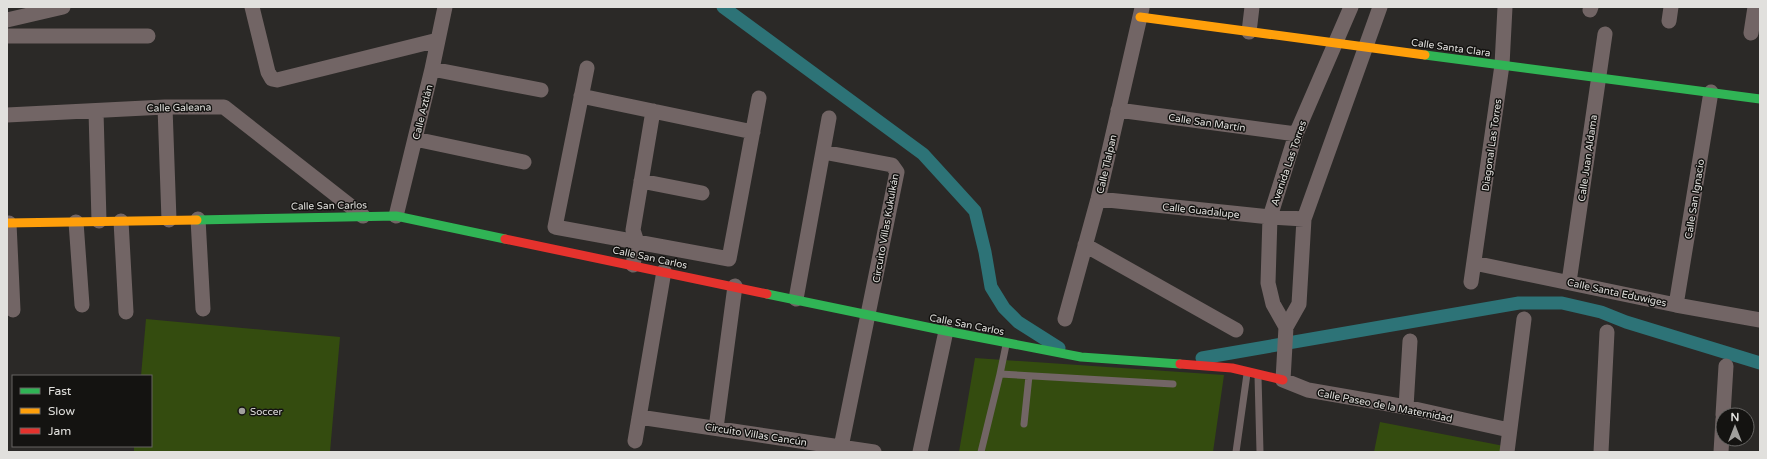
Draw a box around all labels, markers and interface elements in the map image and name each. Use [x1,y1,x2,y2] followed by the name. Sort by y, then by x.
[1410,36,1491,60] street label: Calle Santa Clara
[410,83,436,141] street label: Calle Aztlán
[1480,98,1504,192] street label: Diagonal Las Torres
[147,101,211,115] street label: Calle Galeana
[1168,112,1246,134] street label: Calle San Martín
[1576,114,1600,202] street label: Calle Juan Aldama
[1269,119,1309,208] street label: Avenida Las Torres
[1094,133,1120,195] street label: Calle Tlalpan
[1683,158,1707,240] street label: Calle San Ignacio
[870,173,902,284] street label: Circuito Villas Kukulkán
[291,199,367,213] street label: Calle San Carlos
[1162,201,1240,221] street label: Calle Guadalupe
[611,244,688,272] street label: Calle San Carlos
[1566,277,1668,309] street label: Calle Santa Eduwiges
[928,312,1005,338] street label: Calle San Carlos
[12,375,152,447] legend
[48,384,72,398] text: Fast
[1316,387,1453,425] street label: Calle Paseo de la Maternidad
[48,404,75,418] text: Slow
[237,406,247,416] marker: Soccer
[250,406,282,418] place label: Soccer
[1715,407,1755,447] north arrow
[1731,411,1739,424] text: N
[704,421,808,449] street label: Circuito Villas Cancún
[48,424,71,438] text: Jam

